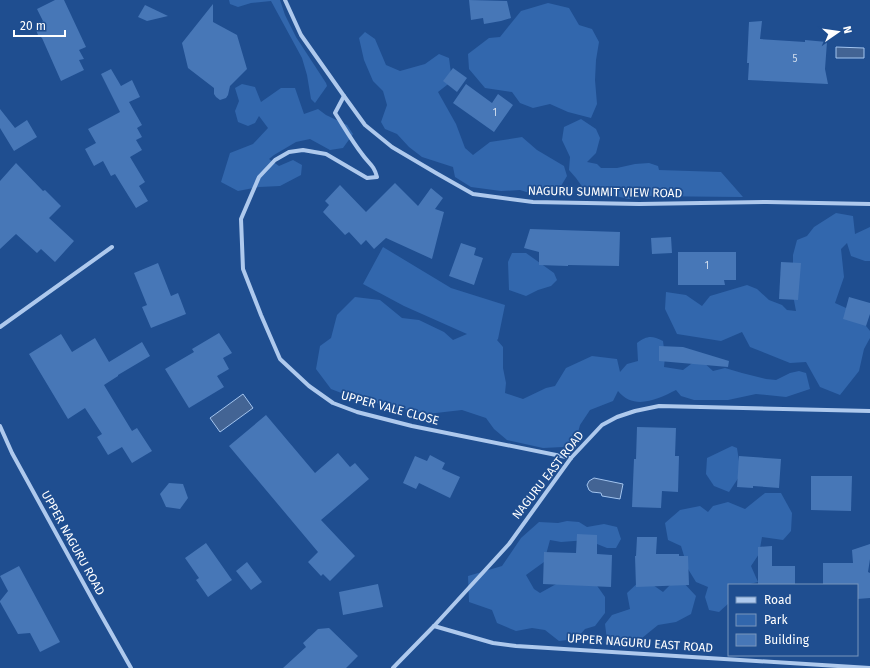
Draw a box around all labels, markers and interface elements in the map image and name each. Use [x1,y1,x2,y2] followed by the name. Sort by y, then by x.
[14,12,65,38] scale bar
[818,12,858,52] north arrow
[20,19,46,33] text: 20 m
[840,25,854,35] text: N
[792,53,798,65] house number: 5
[493,107,497,119] house number: 1
[528,184,683,200] street label: NAGURU SUMMIT VIEW ROAD
[705,260,709,272] house number: 1
[339,388,441,428] street label: UPPER VALE CLOSE
[509,428,587,522] street label: NAGURU EAST ROAD
[38,488,108,598] street label: UPPER NAGURU ROAD
[728,584,858,656] legend
[764,593,792,607] text: Road
[764,613,788,627] text: Park
[566,631,714,655] street label: UPPER NAGURU EAST ROAD
[764,633,810,647] text: Building

